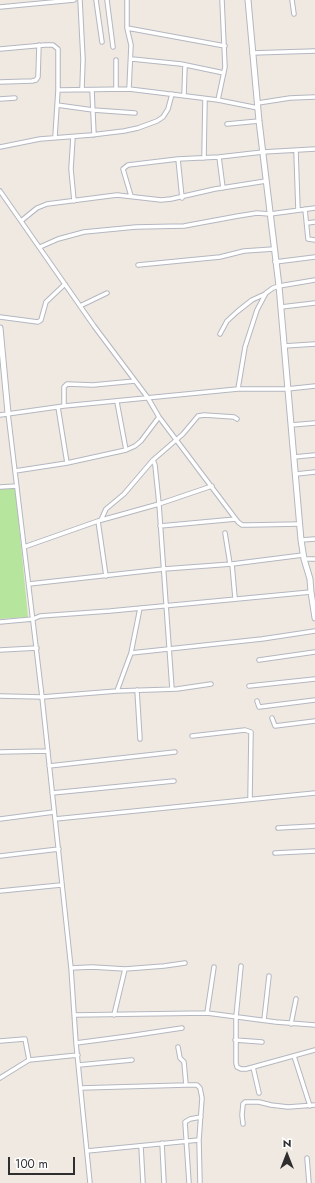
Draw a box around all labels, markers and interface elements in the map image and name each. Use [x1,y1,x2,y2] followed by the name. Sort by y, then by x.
[267,1135,307,1175] north arrow
[283,1135,291,1151] text: N
[10,1149,77,1175] scale bar
[15,1155,48,1173] text: 100 m

